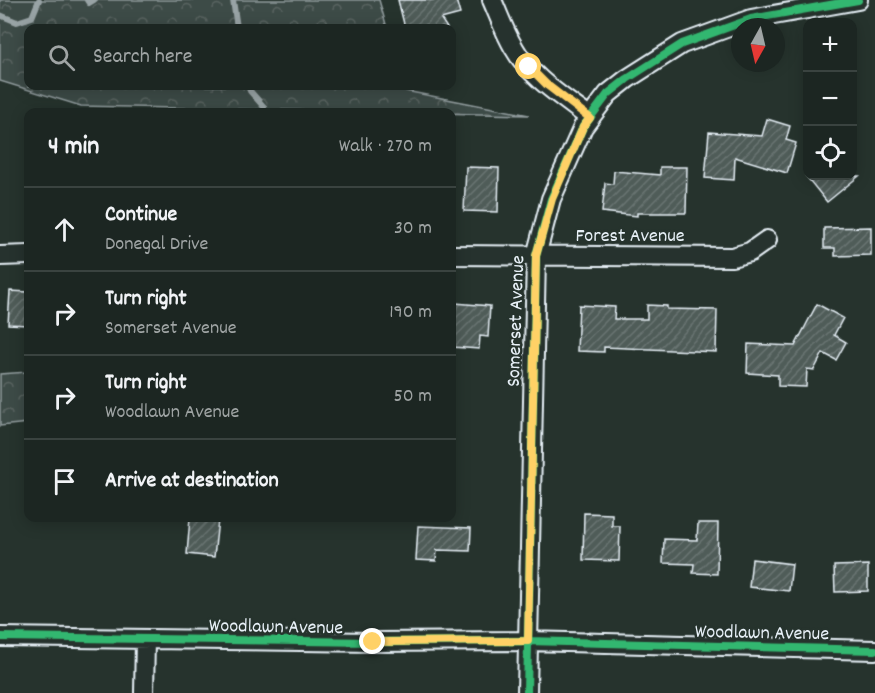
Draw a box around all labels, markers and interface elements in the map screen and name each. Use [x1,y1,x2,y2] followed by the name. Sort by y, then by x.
[731,18,785,72] north arrow
[803,18,857,180] map controls
[803,18,857,72] button: +
[24,24,456,90] search box
[45,41,78,74] icon: search
[93,42,192,73] text: Search here
[515,53,541,79] route start
[803,72,857,126] button: −
[803,126,857,180] button: locate
[48,129,99,166] text: 4 min
[339,133,432,161] text: Walk · 270 m
[105,200,177,231] text: Continue
[48,213,81,246] icon: ahead
[394,215,432,243] text: 30 m
[575,223,685,251] street label: Forest Avenue
[105,231,208,259] text: Donegal Drive
[501,255,533,387] street label: Somerset Avenue
[105,284,187,315] text: Turn right
[48,297,81,330] icon: right
[389,299,432,327] text: 190 m
[105,315,237,343] text: Somerset Avenue
[105,368,187,399] text: Turn right
[48,381,81,414] icon: right
[394,383,432,411] text: 50 m
[105,399,239,427] text: Woodlawn Avenue
[48,465,81,498] icon: arrive
[105,466,279,497] text: Arrive at destination
[209,613,343,643] street label: Woodlawn Avenue
[695,619,829,649] street label: Woodlawn Avenue
[359,628,385,654] route end

